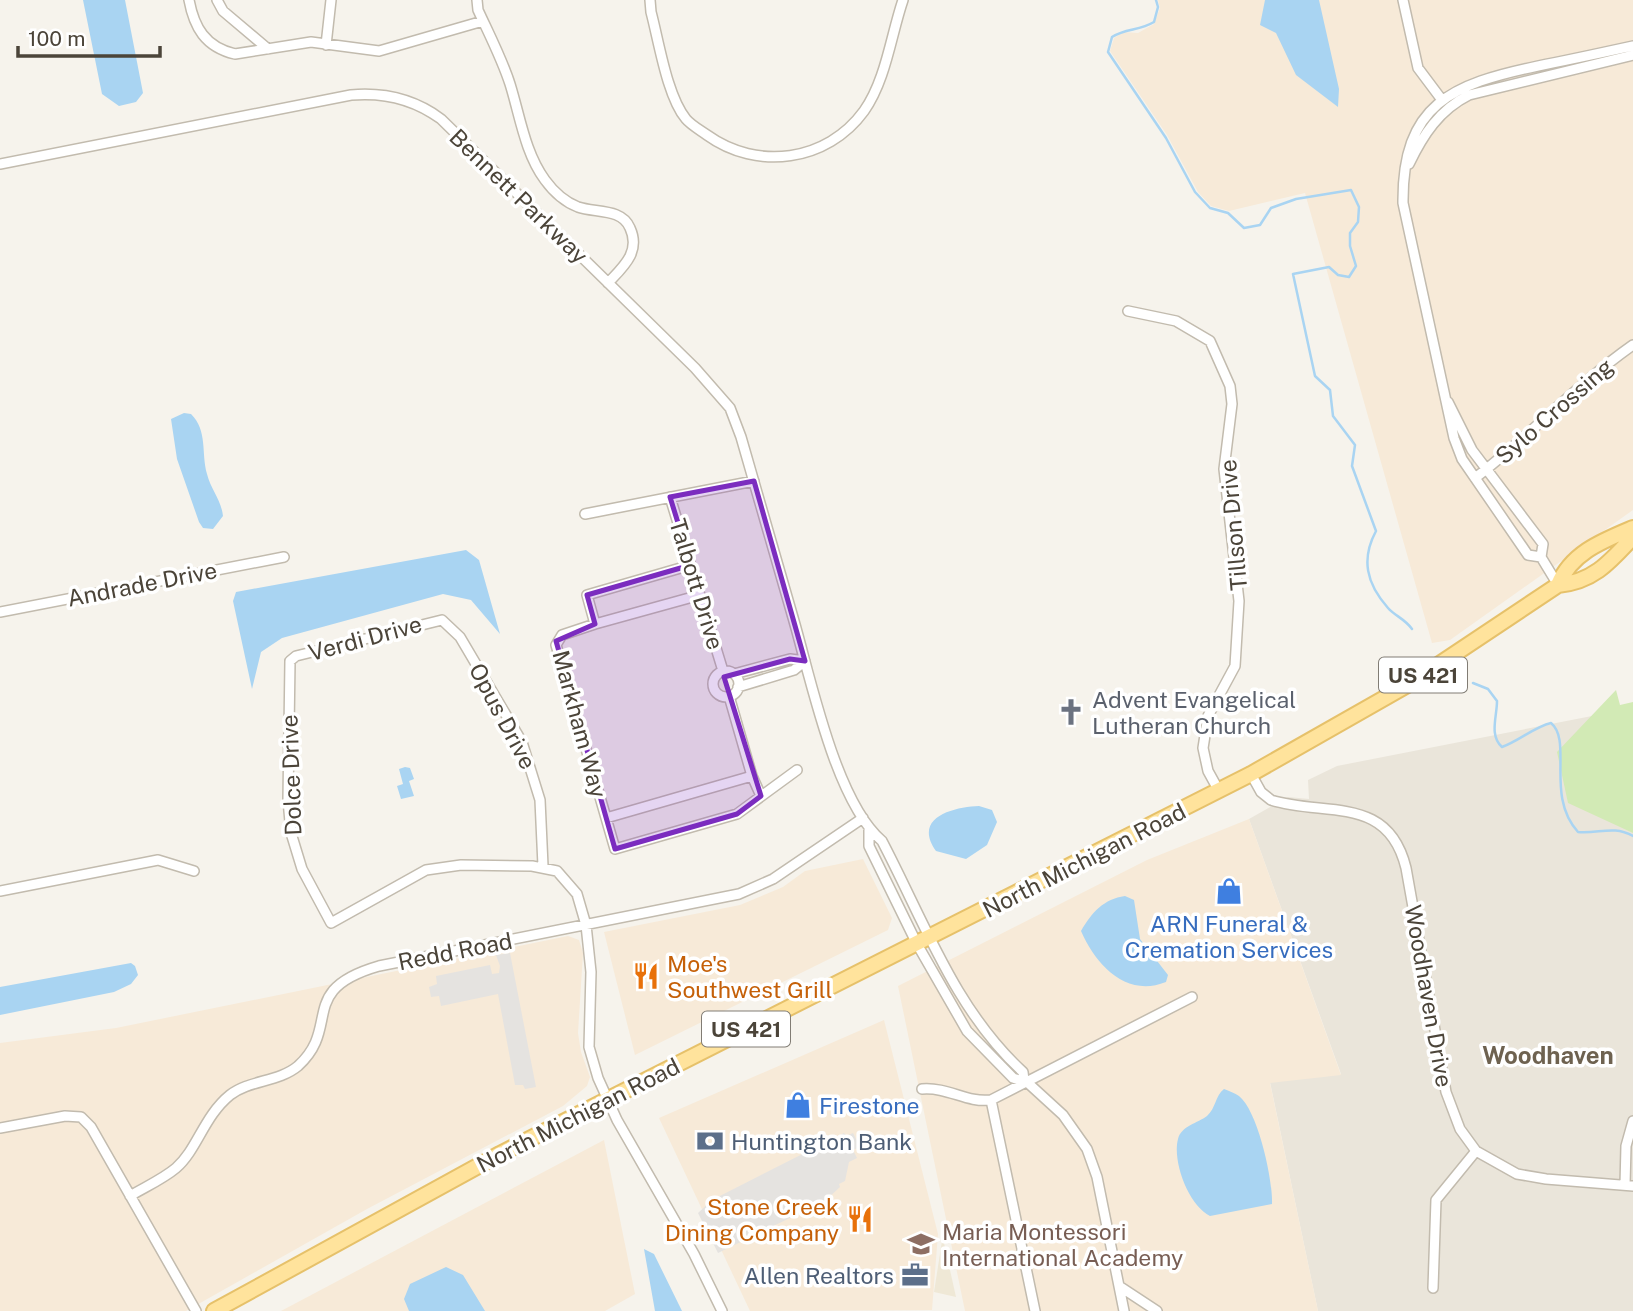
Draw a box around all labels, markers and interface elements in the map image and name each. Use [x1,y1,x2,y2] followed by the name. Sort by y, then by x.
[18,14,159,58] scale bar
[28,26,85,51] text: 100 m
[444,123,594,269] street label: Bennett Parkway
[1490,353,1618,469] street label: Sylo Crossing
[1214,458,1252,592] street label: Tillson Drive
[664,515,730,653] street label: Talbott Drive
[65,556,219,612] street label: Andrade Drive
[305,610,425,666] street label: Verdi Drive
[547,647,613,801] street label: Markham Way
[464,658,542,774] street label: Opus Drive
[1379,658,1467,692] road number: US 421
[1092,686,1296,739] place label: Advent Evangelical Lutheran Church
[1056,697,1086,727] church icon: Advent Evangelical Lutheran Church
[275,714,307,836] street label: Dolce Drive
[978,797,1190,923] street label: North Michigan Road
[1214,876,1244,906] shop icon: ARN Funeral & Cremation Services
[1400,903,1458,1089] street label: Woodhaven Drive
[1125,910,1333,963] place label: ARN Funeral & Cremation Services
[396,927,514,975] street label: Redd Road
[667,950,832,1003] place label: Moe's Southwest Grill
[631,961,661,991] restaurant icon: Moe's Southwest Grill
[702,1012,790,1046] road number: US 421
[1482,1041,1614,1069] district label: Woodhaven
[472,1052,684,1178] street label: North Michigan Road
[783,1090,813,1120] shop icon: Firestone
[819,1092,920,1119] place label: Firestone
[695,1126,725,1156] bank icon: Huntington Bank
[731,1128,912,1155] place label: Huntington Bank
[665,1193,839,1246] place label: Stone Creek Dining Company
[845,1204,875,1234] restaurant icon: Stone Creek Dining Company
[942,1218,1183,1271] place label: Maria Montessori International Academy
[906,1229,936,1259] school or university icon: Maria Montessori International Academy
[900,1260,930,1290] office icon: Allen Realtors
[744,1262,894,1289] place label: Allen Realtors

